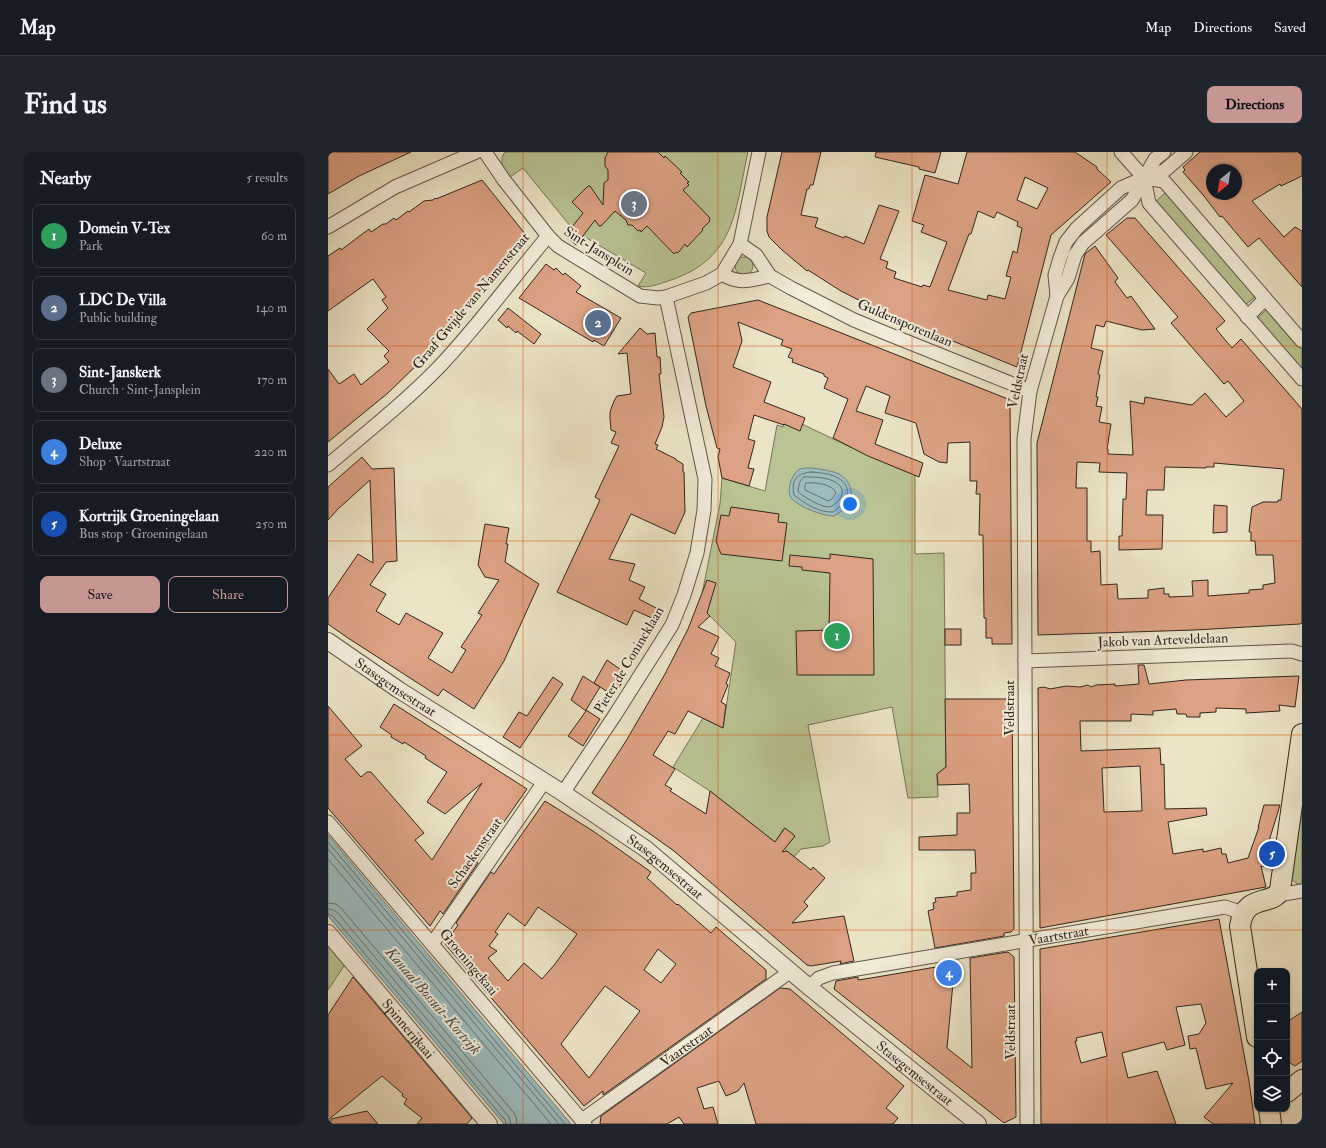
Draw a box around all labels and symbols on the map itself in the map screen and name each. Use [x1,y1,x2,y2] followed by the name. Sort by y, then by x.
[1206,164,1242,200] north arrow
[621,189,647,219] pin: 3
[560,223,637,280] street label: Sint-Jansplein
[409,229,534,373] street label: Graaf Gwijde van Namenstraat
[854,295,955,352] street label: Guldensporenlaan
[585,308,611,338] pin: 2
[1004,352,1032,410] street label: Veldstraat
[840,494,860,514] your location
[590,603,668,717] street label: Pieter de Conincklaan
[824,621,850,651] pin: 1
[1096,629,1229,651] street label: Jakob van Arteveldelaan
[352,654,440,720] street label: Stasegemsestraat
[1001,680,1018,736] street label: Veldstraat
[444,814,506,892] street label: Schaekenstraat
[624,830,707,903] street label: Stasegemsestraat
[1259,839,1285,869] pin: 5
[1027,922,1090,948] street label: Vaartstraat
[436,925,502,999] street label: Groeningekaai
[380,942,485,1059] water label: Kanaal Bossuit-Kortrijk
[936,958,962,988] pin: 4
[379,995,439,1062] street label: Spinnerijkaai
[1002,1004,1019,1060] street label: Veldstraat
[657,1021,716,1070] street label: Vaartstraat
[873,1037,957,1109] street label: Stasegemsestraat

